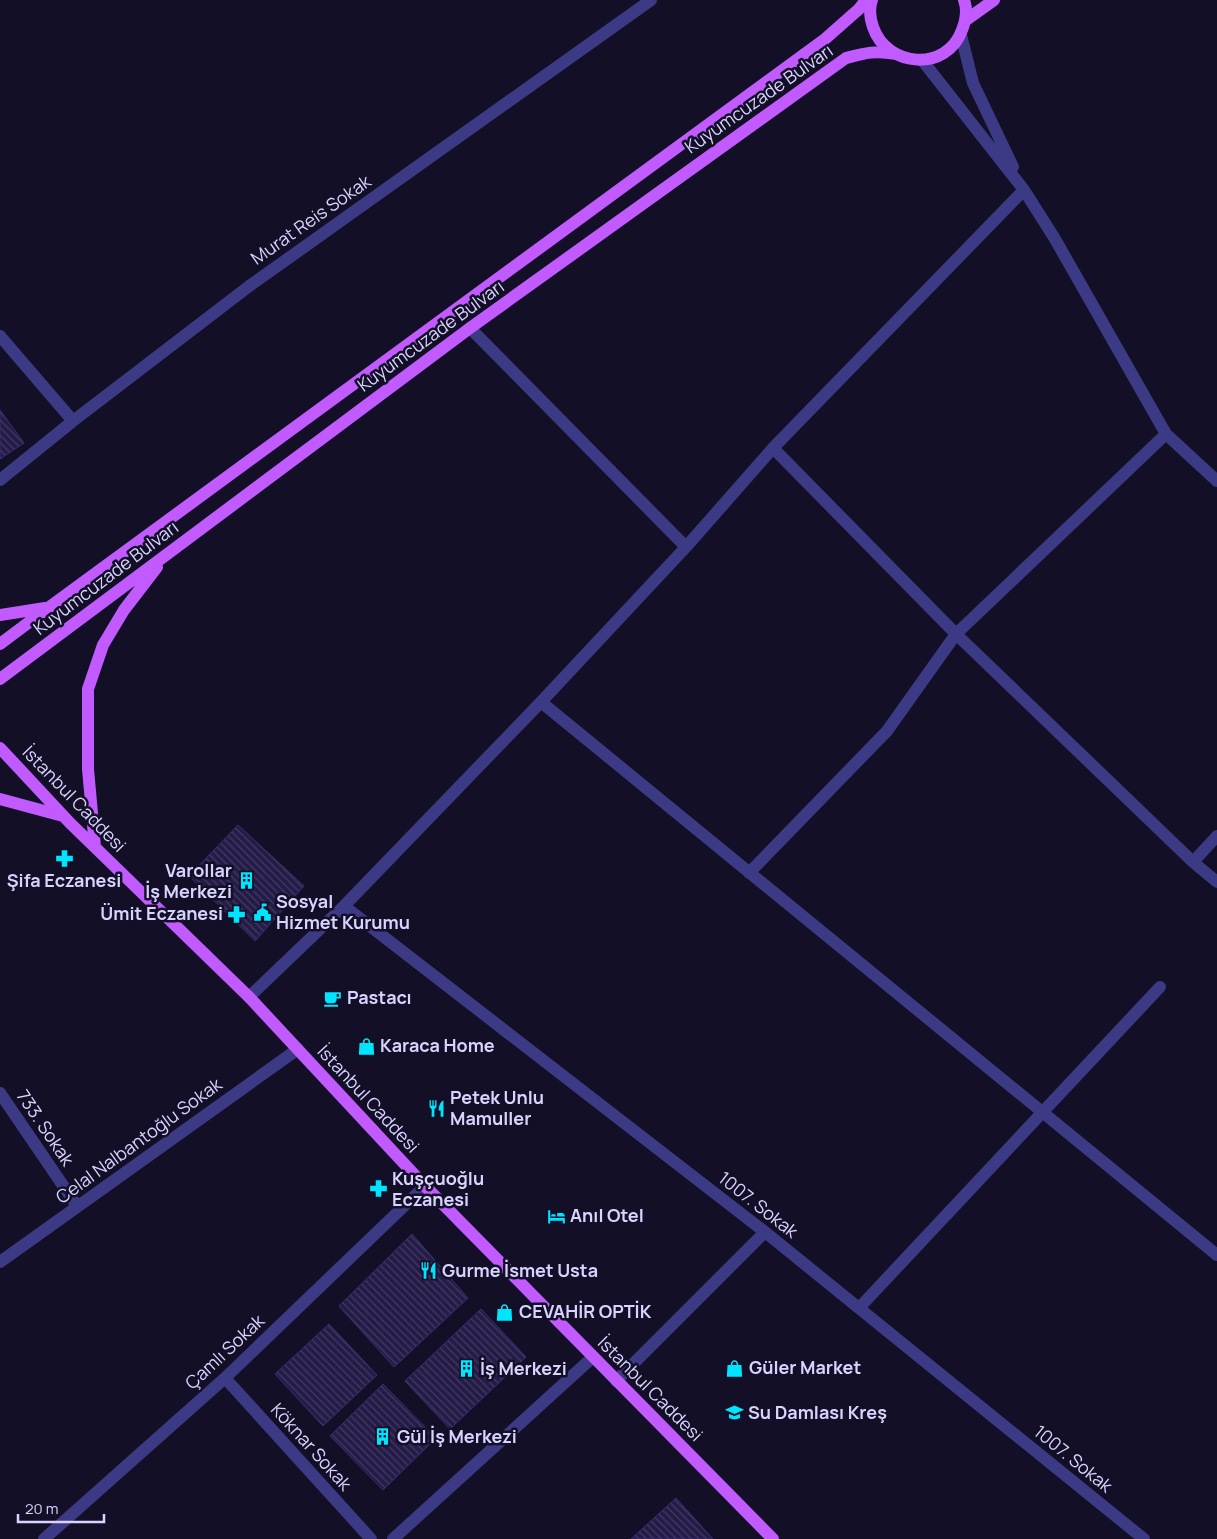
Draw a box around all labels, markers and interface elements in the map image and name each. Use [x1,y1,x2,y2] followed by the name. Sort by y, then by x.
[680,38,837,158] street label: Kuyumcuzade Bulvarı
[246,168,376,270] street label: Murat Reis Sokak
[352,274,509,397] street label: Kuyumcuzade Bulvarı
[28,515,183,640] street label: Kuyumcuzade Bulvarı
[18,740,132,857] street label: İstanbul Caddesi
[54,848,74,868] pharmacy icon: Şifa Eczanesi
[145,858,232,903] place label: Varollar İş Merkezi
[7,868,121,892] place label: Şifa Eczanesi
[236,871,256,891] building icon: Varollar İş Merkezi
[276,889,410,934] place label: Sosyal Hizmet Kurumu
[100,901,223,925] place label: Ümit Eczanesi
[252,902,272,922] public building icon: Sosyal Hizmet Kurumu
[227,904,247,924] pharmacy icon: Ümit Eczanesi
[347,985,412,1009] place label: Pastacı
[323,988,343,1008] cafe icon: Pastacı
[380,1033,495,1057] place label: Karaca Home
[356,1036,376,1056] shop icon: Karaca Home
[313,1039,425,1157] street label: İstanbul Caddesi
[51,1071,227,1209] street label: Celal Nalbantoğlu Sokak
[12,1085,81,1171] street label: 733. Sokak
[450,1085,544,1130] place label: Petek Unlu Mamuller
[426,1098,446,1118] restaurant icon: Petek Unlu Mamuller
[392,1166,484,1211] place label: Kuşçuoğlu Eczanesi
[714,1166,804,1243] street label: 1007. Sokak
[368,1179,388,1199] pharmacy icon: Kuşçuoğlu Eczanesi
[570,1203,644,1227] place label: Anıl Otel
[546,1206,566,1226] hotel icon: Anıl Otel
[442,1258,598,1282] place label: Gurme İsmet Usta
[418,1261,438,1281] restaurant icon: Gurme İsmet Usta
[519,1299,652,1323] place label: CEVAHİR OPTİK
[495,1302,515,1322] shop icon: CEVAHİR OPTİK
[180,1308,270,1394] street label: Çamlı Sokak
[593,1331,708,1446] street label: İstanbul Caddesi
[749,1355,861,1379] place label: Güler Market
[480,1356,567,1380] place label: İş Merkezi
[725,1358,745,1378] shop icon: Güler Market
[456,1359,476,1379] building icon: İş Merkezi
[266,1397,358,1496] street label: Köknar Sokak
[748,1400,887,1424] place label: Su Damlası Kreş
[724,1403,744,1423] school or university icon: Su Damlası Kreş
[1029,1419,1119,1498] street label: 1007. Sokak
[397,1424,517,1448] place label: Gül İş Merkezi
[373,1427,393,1447] building icon: Gül İş Merkezi
[18,1492,104,1524] scale bar
[25,1498,58,1519] text: 20 m

